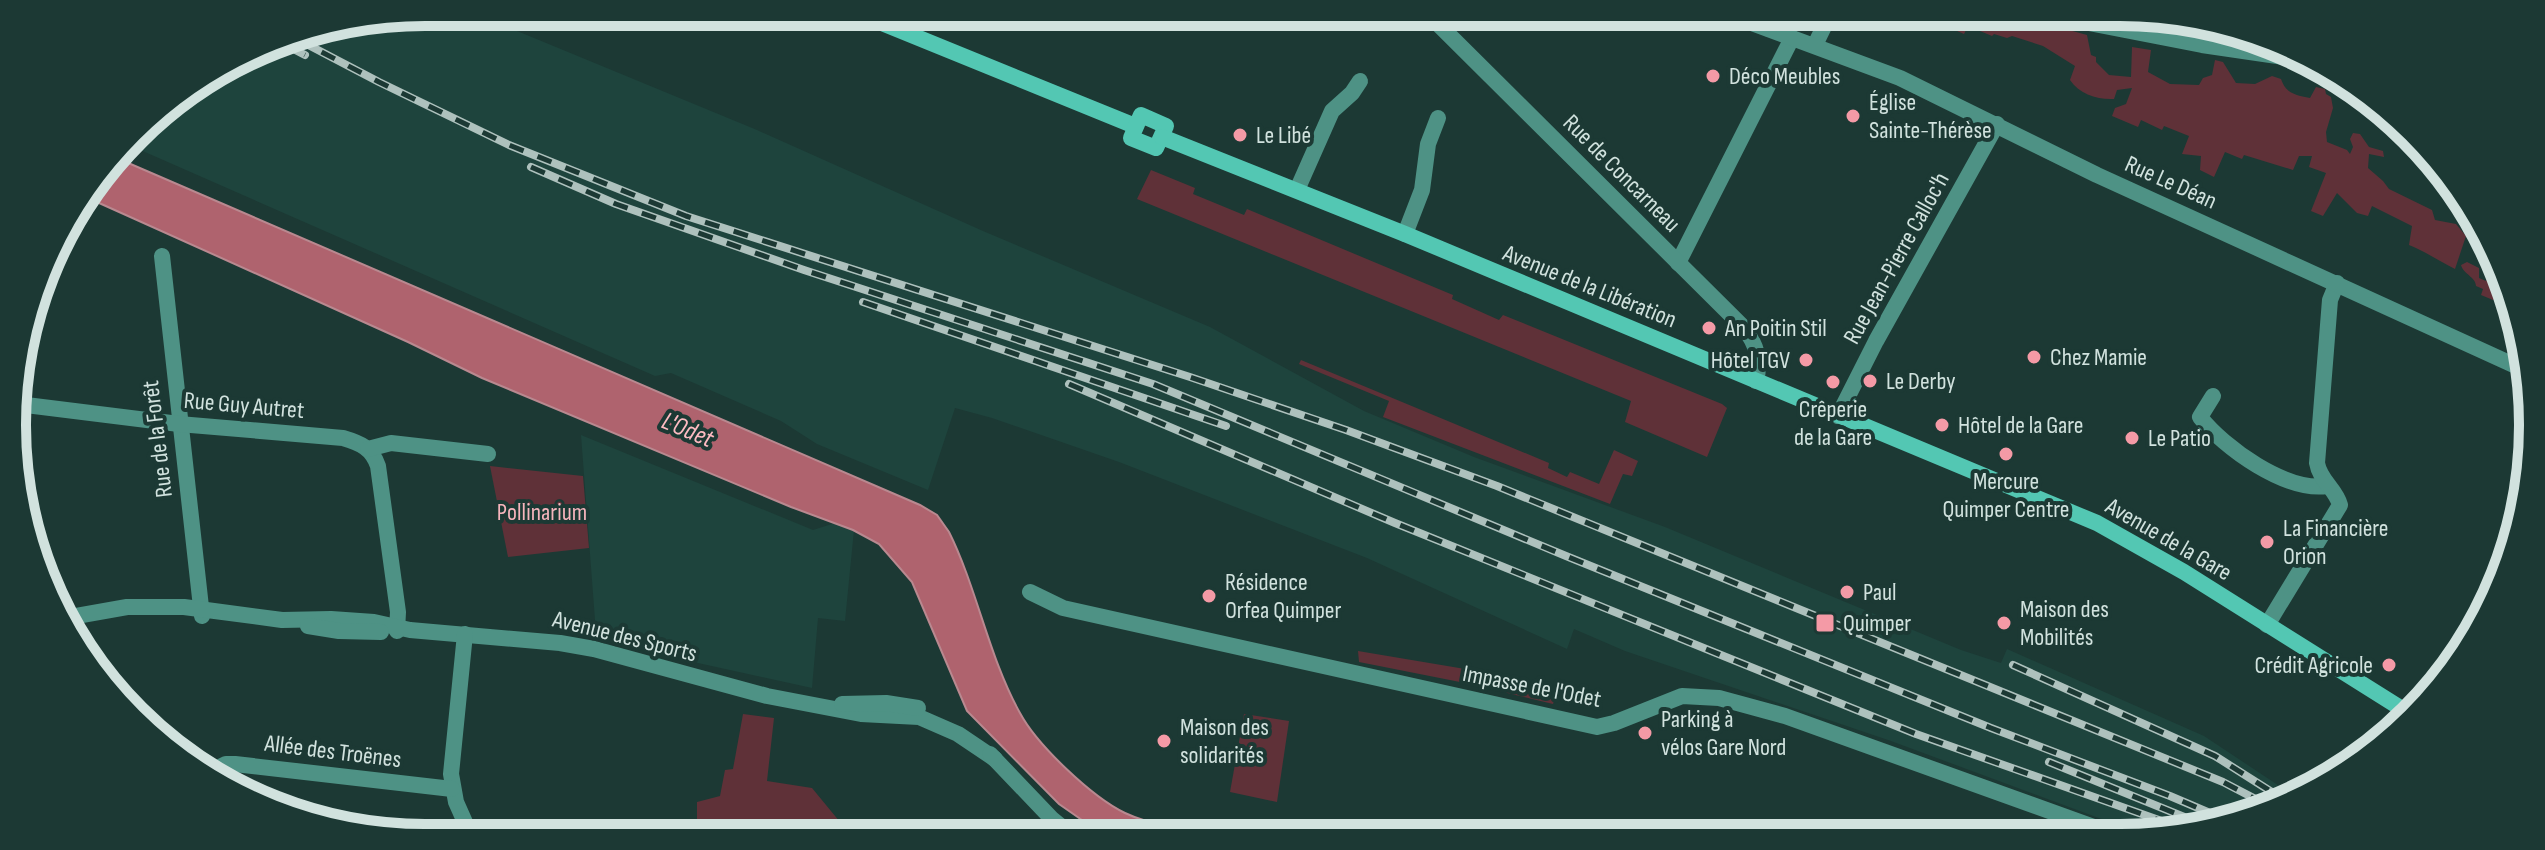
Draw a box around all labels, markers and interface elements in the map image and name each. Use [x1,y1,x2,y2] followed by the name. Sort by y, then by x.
[1729,62,1840,91] place label: Déco Meubles
[1704,67,1722,85] marker: Déco Meubles
[1869,88,1992,145] place label: Église Sainte-Thérèse
[1844,107,1862,125] marker: Église Sainte-Thérèse
[1557,109,1686,238] street label: Rue de Concarneau
[1256,121,1311,150] place label: Le Libé
[1231,126,1249,144] marker: Le Libé
[2120,149,2221,216] street label: Rue Le Déan
[1837,167,1956,349] street label: Rue Jean-Pierre Calloc'h
[1498,238,1681,334] street label: Avenue de la Libération
[1724,314,1827,343] place label: An Poitin Stil
[1700,319,1718,337] marker: An Poitin Stil
[2050,343,2147,372] place label: Chez Mamie
[1711,346,1790,375] place label: Hôtel TGV
[2025,348,2043,366] marker: Chez Mamie
[1797,351,1815,369] marker: Hôtel TGV
[1886,367,1955,396] place label: Le Derby
[1861,372,1879,390] marker: Le Derby
[1824,373,1842,391] marker: Crêperie de la Gare
[136,379,179,499] street label: Rue de la Forêt
[183,386,305,425] street label: Rue Guy Autret
[1794,395,1872,452] place label: Crêperie de la Gare
[657,406,719,455] water label: L'Odet
[1958,411,2083,440] place label: Hôtel de la Gare
[1933,416,1951,434] marker: Hôtel de la Gare
[2148,424,2211,453] place label: Le Patio
[2123,429,2141,447] marker: Le Patio
[1997,445,2015,463] marker: Mercure Quimper Centre
[1942,467,2070,524] place label: Mercure Quimper Centre
[2100,491,2237,587] street label: Avenue de la Gare
[497,498,587,527] park label: Pollinarium
[2283,514,2389,571] place label: La Financière Orion
[2258,533,2276,551] marker: La Financière Orion
[1225,568,1341,625] place label: Résidence Orfea Quimper
[1863,578,1897,607] place label: Paul
[1838,583,1856,601] marker: Paul
[1200,587,1218,605] marker: Résidence Orfea Quimper
[2020,595,2109,652] place label: Maison des Mobilités
[549,604,700,668] street label: Avenue des Sports
[1843,609,1911,638] place label: Quimper
[1814,612,1836,634] marker: Quimper
[1995,614,2013,632] marker: Maison des Mobilités
[2255,651,2373,680] place label: Crédit Agricole
[2380,656,2398,674] marker: Crédit Agricole
[1460,659,1604,714] street label: Impasse de l'Odet
[1661,705,1786,762] place label: Parking à vélos Gare Nord
[1180,713,1269,770] place label: Maison des solidarités
[1636,724,1654,742] marker: Parking à vélos Gare Nord
[262,729,403,774] street label: Allée des Troënes
[1155,732,1173,750] marker: Maison des solidarités

